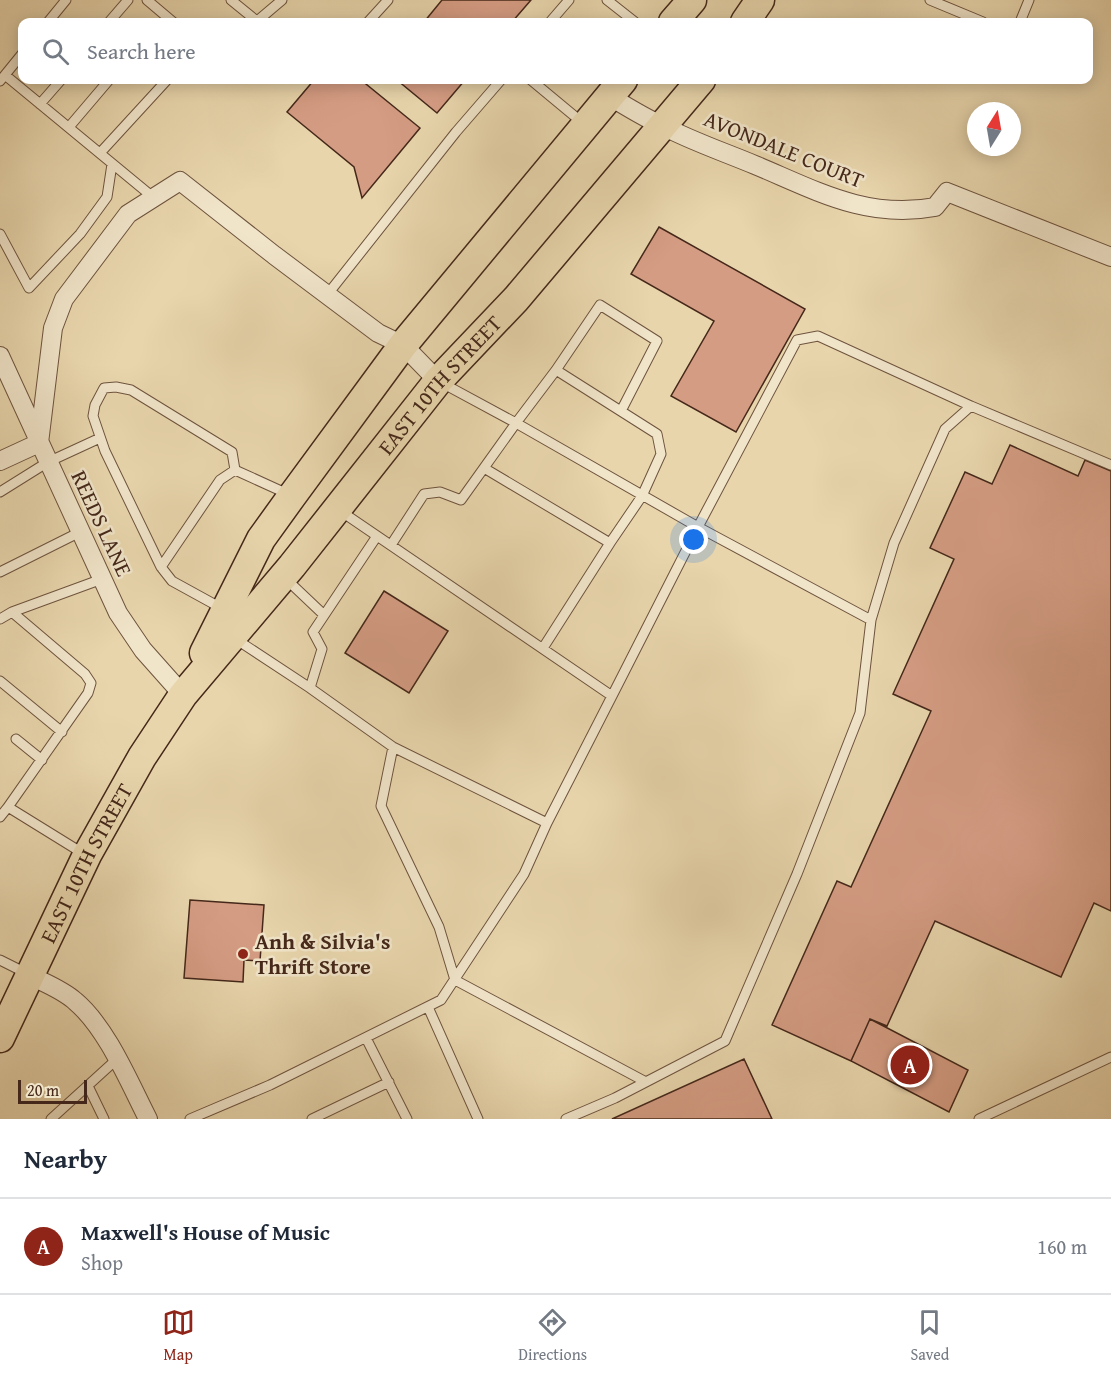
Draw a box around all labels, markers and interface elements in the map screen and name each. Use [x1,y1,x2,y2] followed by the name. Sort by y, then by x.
[18,18,1093,84] search box
[39,35,72,68] icon: search
[87,35,196,67] text: Search here
[699,102,869,196] street label: AVONDALE COURT
[967,102,1021,156] north arrow
[370,308,509,461] street label: EAST 10TH STREET
[64,465,140,581] street label: REEDS LANE
[679,525,708,554] your location
[32,777,140,948] street label: EAST 10TH STREET
[255,925,390,982] place label: Anh & Silvia's Thrift Store
[236,947,250,961] marker: Anh & Silvia's Thrift Store
[890,1042,930,1088] pin: A
[18,1077,87,1104] scale bar
[27,1078,59,1102] text: 20 m
[24,1139,107,1178] text: Nearby
[81,1216,330,1248] text: Maxwell's House of Music
[37,1232,50,1261] text: A
[1037,1232,1087,1261] text: 160 m
[81,1248,123,1277] text: Shop
[162,1306,195,1366] tab: Map
[518,1306,587,1366] tab: Directions
[910,1306,949,1366] tab: Saved

